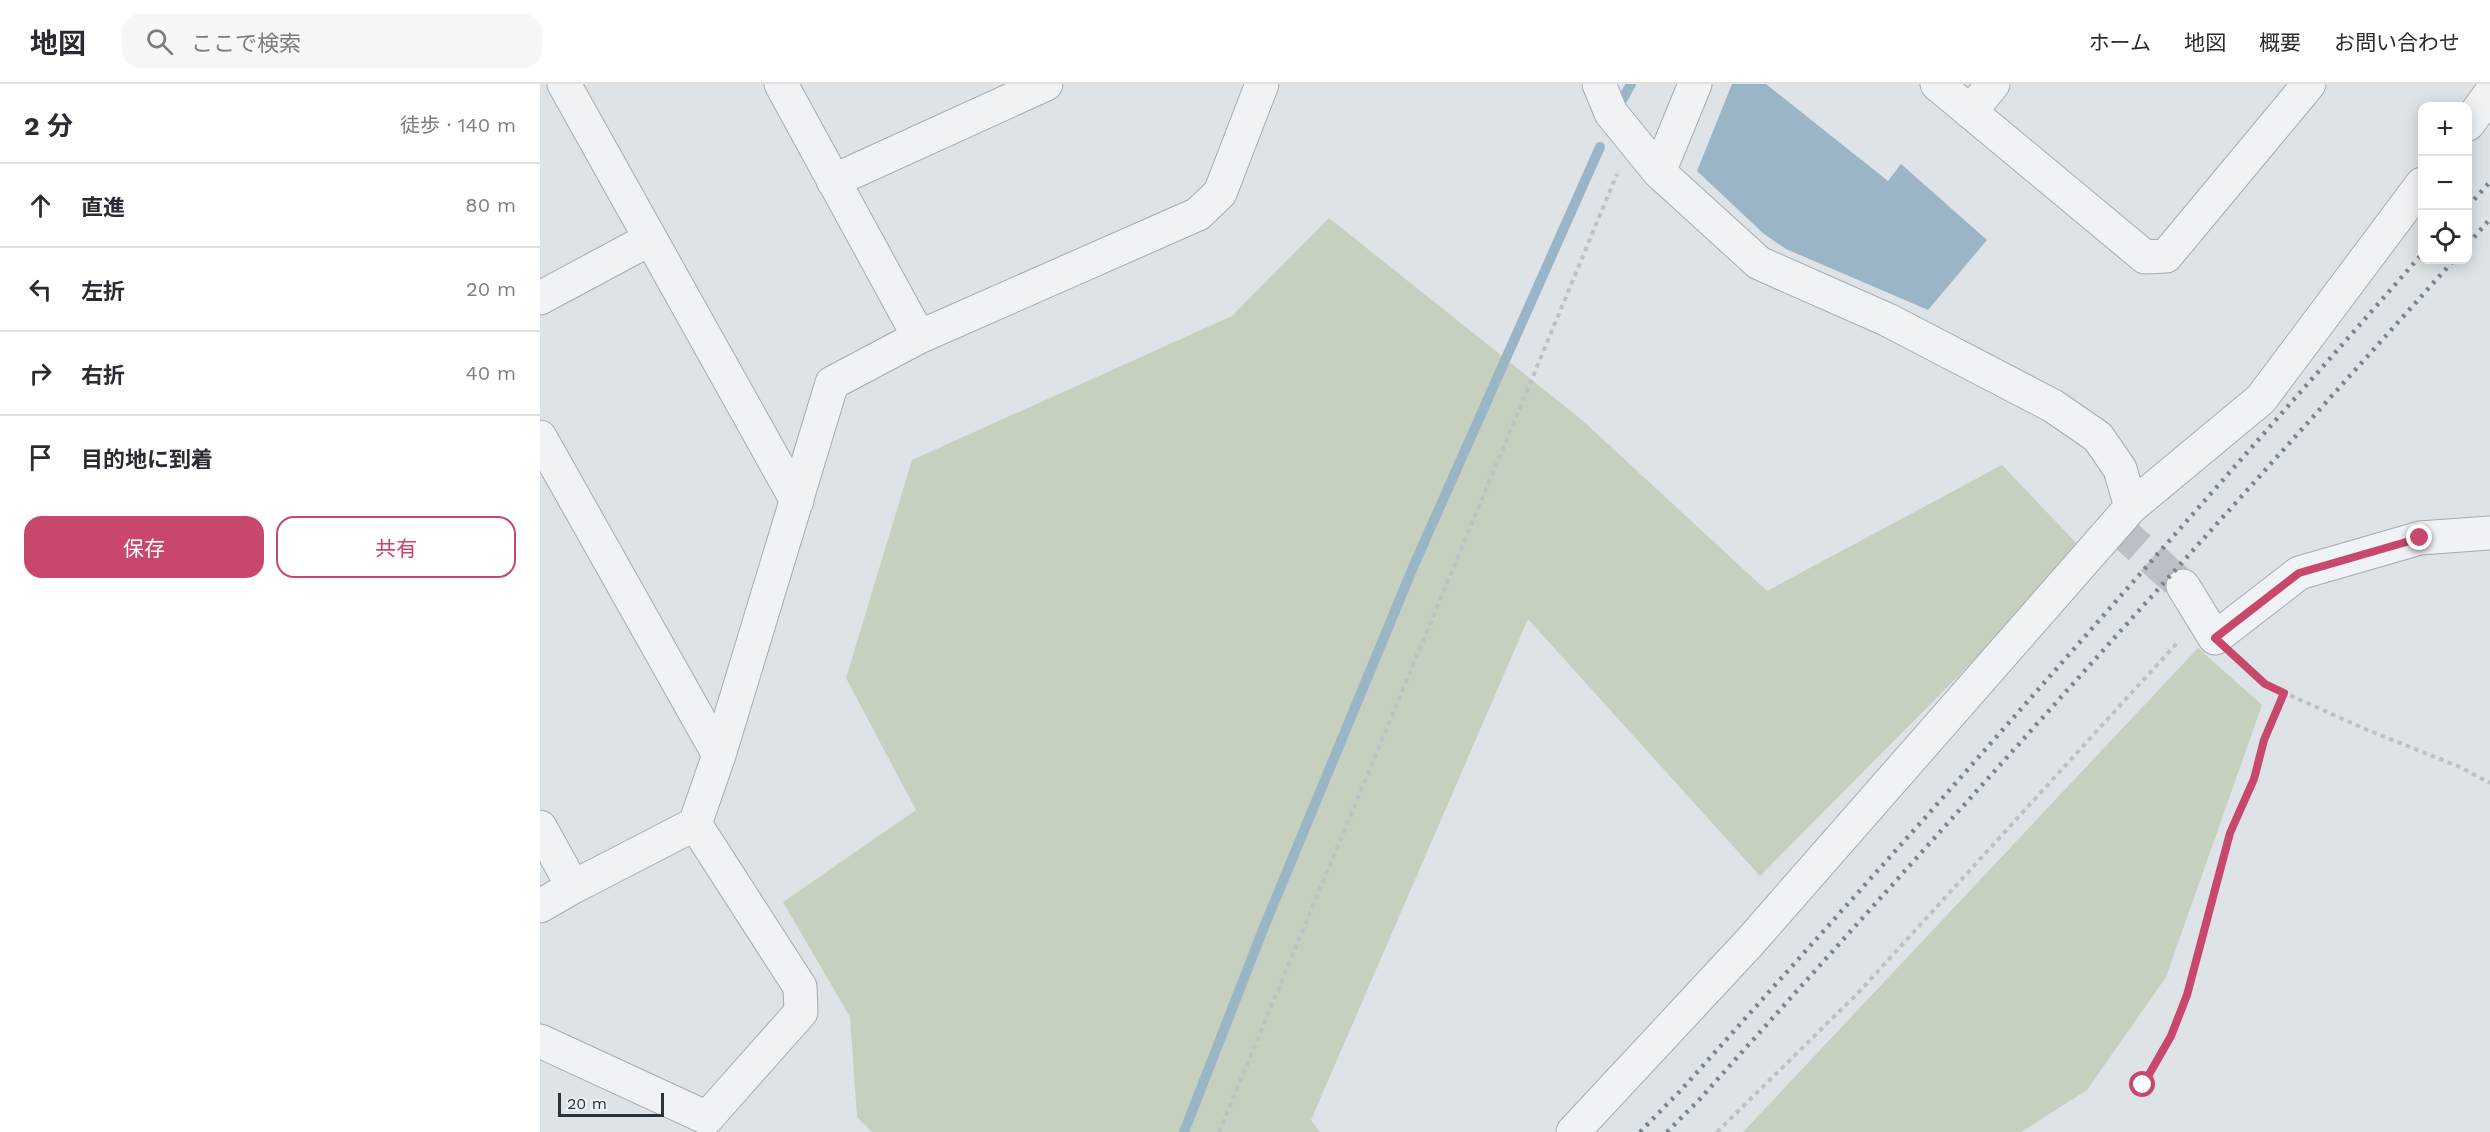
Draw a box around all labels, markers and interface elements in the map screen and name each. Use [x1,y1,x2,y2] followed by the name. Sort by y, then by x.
[122,14,542,68] search box
[143,25,176,58] icon: search
[30,27,86,60] text: 地図
[2089,30,2151,55] text: ホーム
[2184,30,2226,55] text: 地図
[2259,30,2301,55] text: 概要
[2334,30,2460,55] text: お問い合わせ
[191,31,301,56] text: ここで検索
[2418,102,2472,264] map controls
[2418,102,2472,156] button: +
[24,111,73,141] text: 2 分
[400,113,516,137] text: 徒歩 · 140 m
[2418,156,2472,210] button: −
[24,189,57,222] icon: ahead
[465,193,516,217] text: 80 m
[81,195,125,220] text: 直進
[2418,210,2472,264] button: locate
[24,273,57,306] icon: left
[466,277,516,301] text: 20 m
[81,279,125,304] text: 左折
[24,357,57,390] icon: right
[465,361,516,385] text: 40 m
[81,363,125,388] text: 右折
[24,441,57,474] icon: arrive
[81,447,213,472] text: 目的地に到着
[24,516,264,578] button: 保存
[276,516,516,578] button: 共有
[2406,524,2432,550] route end
[2129,1071,2155,1097] route start
[558,1090,664,1118] scale bar
[567,1094,607,1113] text: 20 m

